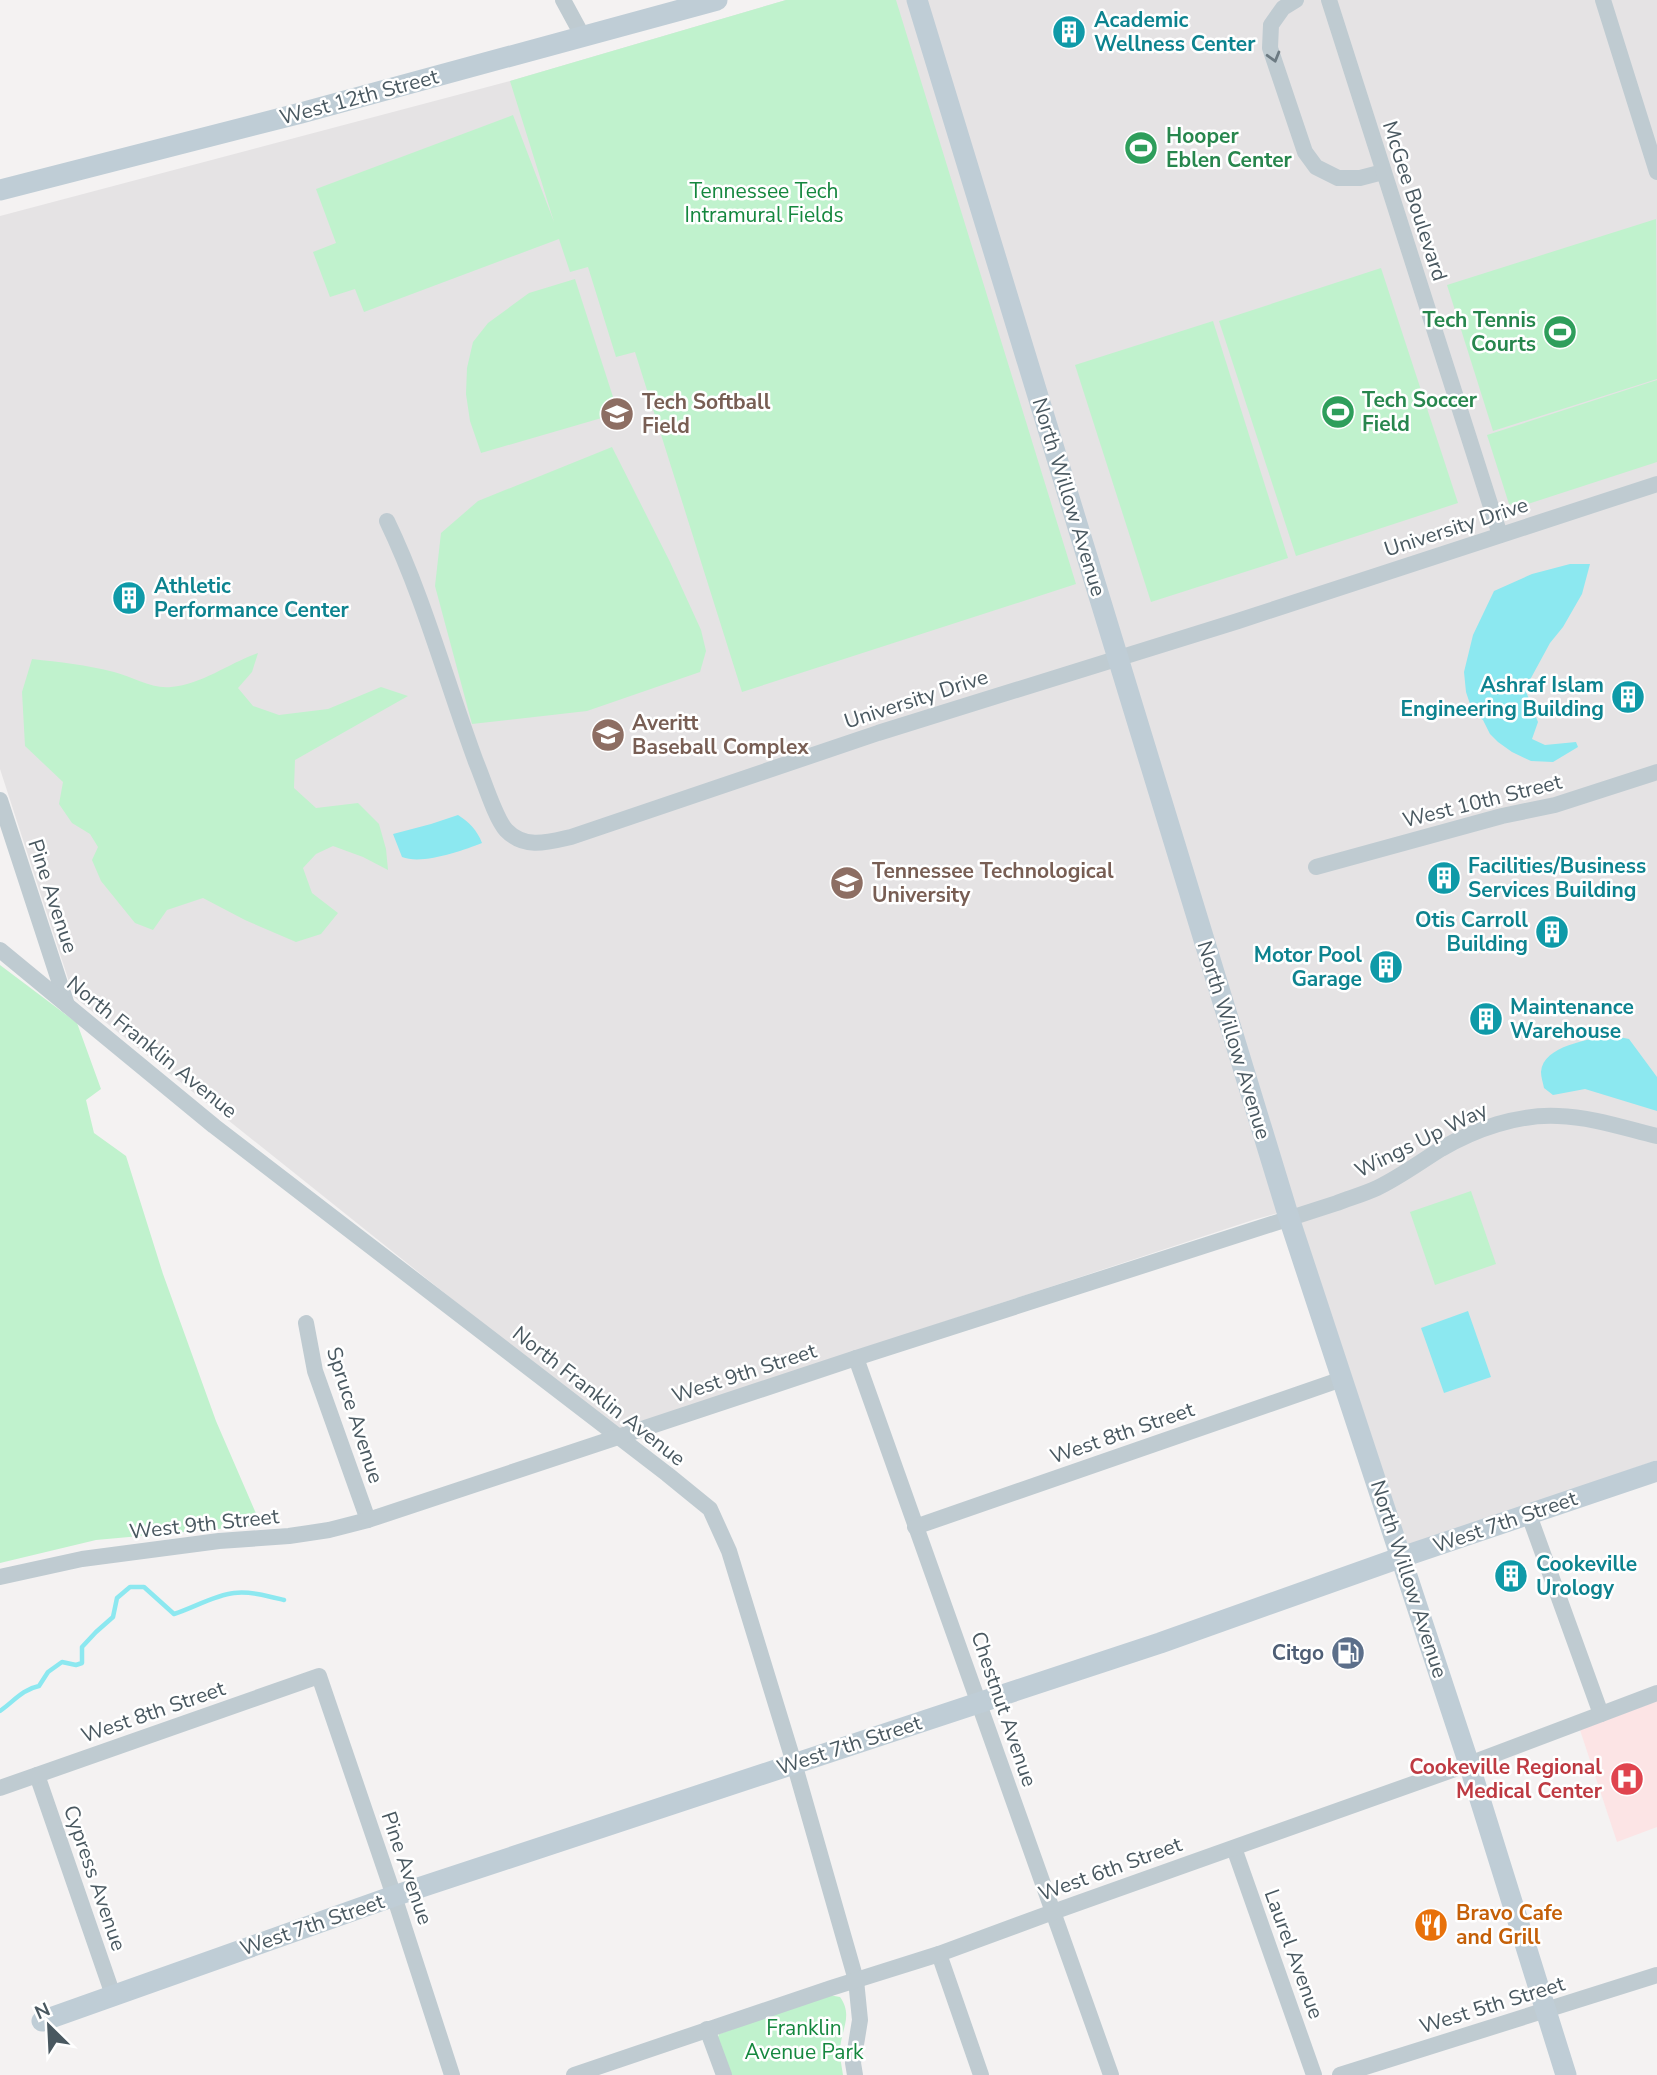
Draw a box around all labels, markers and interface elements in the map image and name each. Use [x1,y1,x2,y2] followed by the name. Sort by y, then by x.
[1094,6,1256,58] place label: Academic Wellness Center
[1050,13,1088,51] building icon: Academic Wellness Center
[1265,50,1280,62] one-way arrow
[277,62,442,132] street label: West 12th Street
[1376,117,1454,285] street label: McGee Boulevard
[1166,122,1293,174] place label: Hooper Eblen Center
[1122,129,1160,167] sports icon: Hooper Eblen Center
[684,177,844,229] park label: Tennessee Tech Intramural Fields
[1422,306,1536,358] place label: Tech Tennis Courts
[1541,313,1579,351] sports icon: Tech Tennis Courts
[1362,386,1478,438] place label: Tech Soccer Field
[642,388,771,440] place label: Tech Softball Field
[1319,393,1357,431] sports icon: Tech Soccer Field
[1025,394,1113,600] street label: North Willow Avenue
[598,395,636,433] school or university icon: Tech Softball Field
[1380,491,1532,563] street label: University Drive
[154,572,350,624] place label: Athletic Performance Center
[110,579,148,617] building icon: Athletic Performance Center
[840,663,992,735] street label: University Drive
[1400,671,1604,723] place label: Ashraf Islam Engineering Building
[1609,678,1647,716] building icon: Ashraf Islam Engineering Building
[632,709,809,761] place label: Averitt Baseball Complex
[589,716,627,754] school or university icon: Averitt Baseball Complex
[1400,768,1565,834] street label: West 10th Street
[21,835,85,957] street label: Pine Avenue
[1468,852,1646,904] place label: Facilities/Business Services Building
[872,857,1114,909] place label: Tennessee Technological University
[1425,859,1463,897] building icon: Facilities/Business Services Building
[828,864,866,902] school or university icon: Tennessee Technological University
[1415,906,1528,958] place label: Otis Carroll Building
[1533,913,1571,951] building icon: Otis Carroll Building
[1190,937,1278,1143] street label: North Willow Avenue
[1254,941,1362,993] place label: Motor Pool Garage
[1367,948,1405,986] building icon: Motor Pool Garage
[61,969,243,1125] street label: North Franklin Avenue
[1510,993,1634,1045] place label: Maintenance Warehouse
[1467,1000,1505,1038] building icon: Maintenance Warehouse
[1350,1096,1492,1184] street label: Wings Up Way
[507,1320,691,1472] street label: North Franklin Avenue
[668,1336,820,1410] street label: West 9th Street
[320,1343,390,1487] street label: Spruce Avenue
[1046,1395,1198,1471] street label: West 8th Street
[1364,1477,1454,1681] street label: North Willow Avenue
[1429,1484,1581,1560] street label: West 7th Street
[128,1502,281,1546] street label: West 9th Street
[1536,1550,1637,1602] place label: Cookeville Urology
[1492,1557,1530,1595] building icon: Cookeville Urology
[964,1628,1044,1790] street label: Chestnut Avenue
[1329,1634,1367,1672] fuel station icon: Citgo
[1272,1639,1324,1667] place label: Citgo
[77,1674,229,1750] street label: West 8th Street
[773,1708,925,1782] street label: West 7th Street
[1409,1753,1603,1805] place label: Cookeville Regional Medical Center
[1608,1760,1646,1798] hospital icon: Cookeville Regional Medical Center
[57,1801,133,1955] street label: Cypress Avenue
[375,1808,439,1928] street label: Pine Avenue
[1035,1830,1186,1908] street label: West 6th Street
[1258,1885,1330,2023] street label: Laurel Avenue
[236,1887,388,1963] street label: West 7th Street
[1456,1899,1563,1951] place label: Bravo Cafe and Grill
[1412,1906,1450,1944] restaurant icon: Bravo Cafe and Grill
[1416,1969,1569,2040] street label: West 5th Street
[14,1991,84,2061] north arrow
[31,1997,54,2026] text: N
[745,2014,864,2066] park label: Franklin Avenue Park

